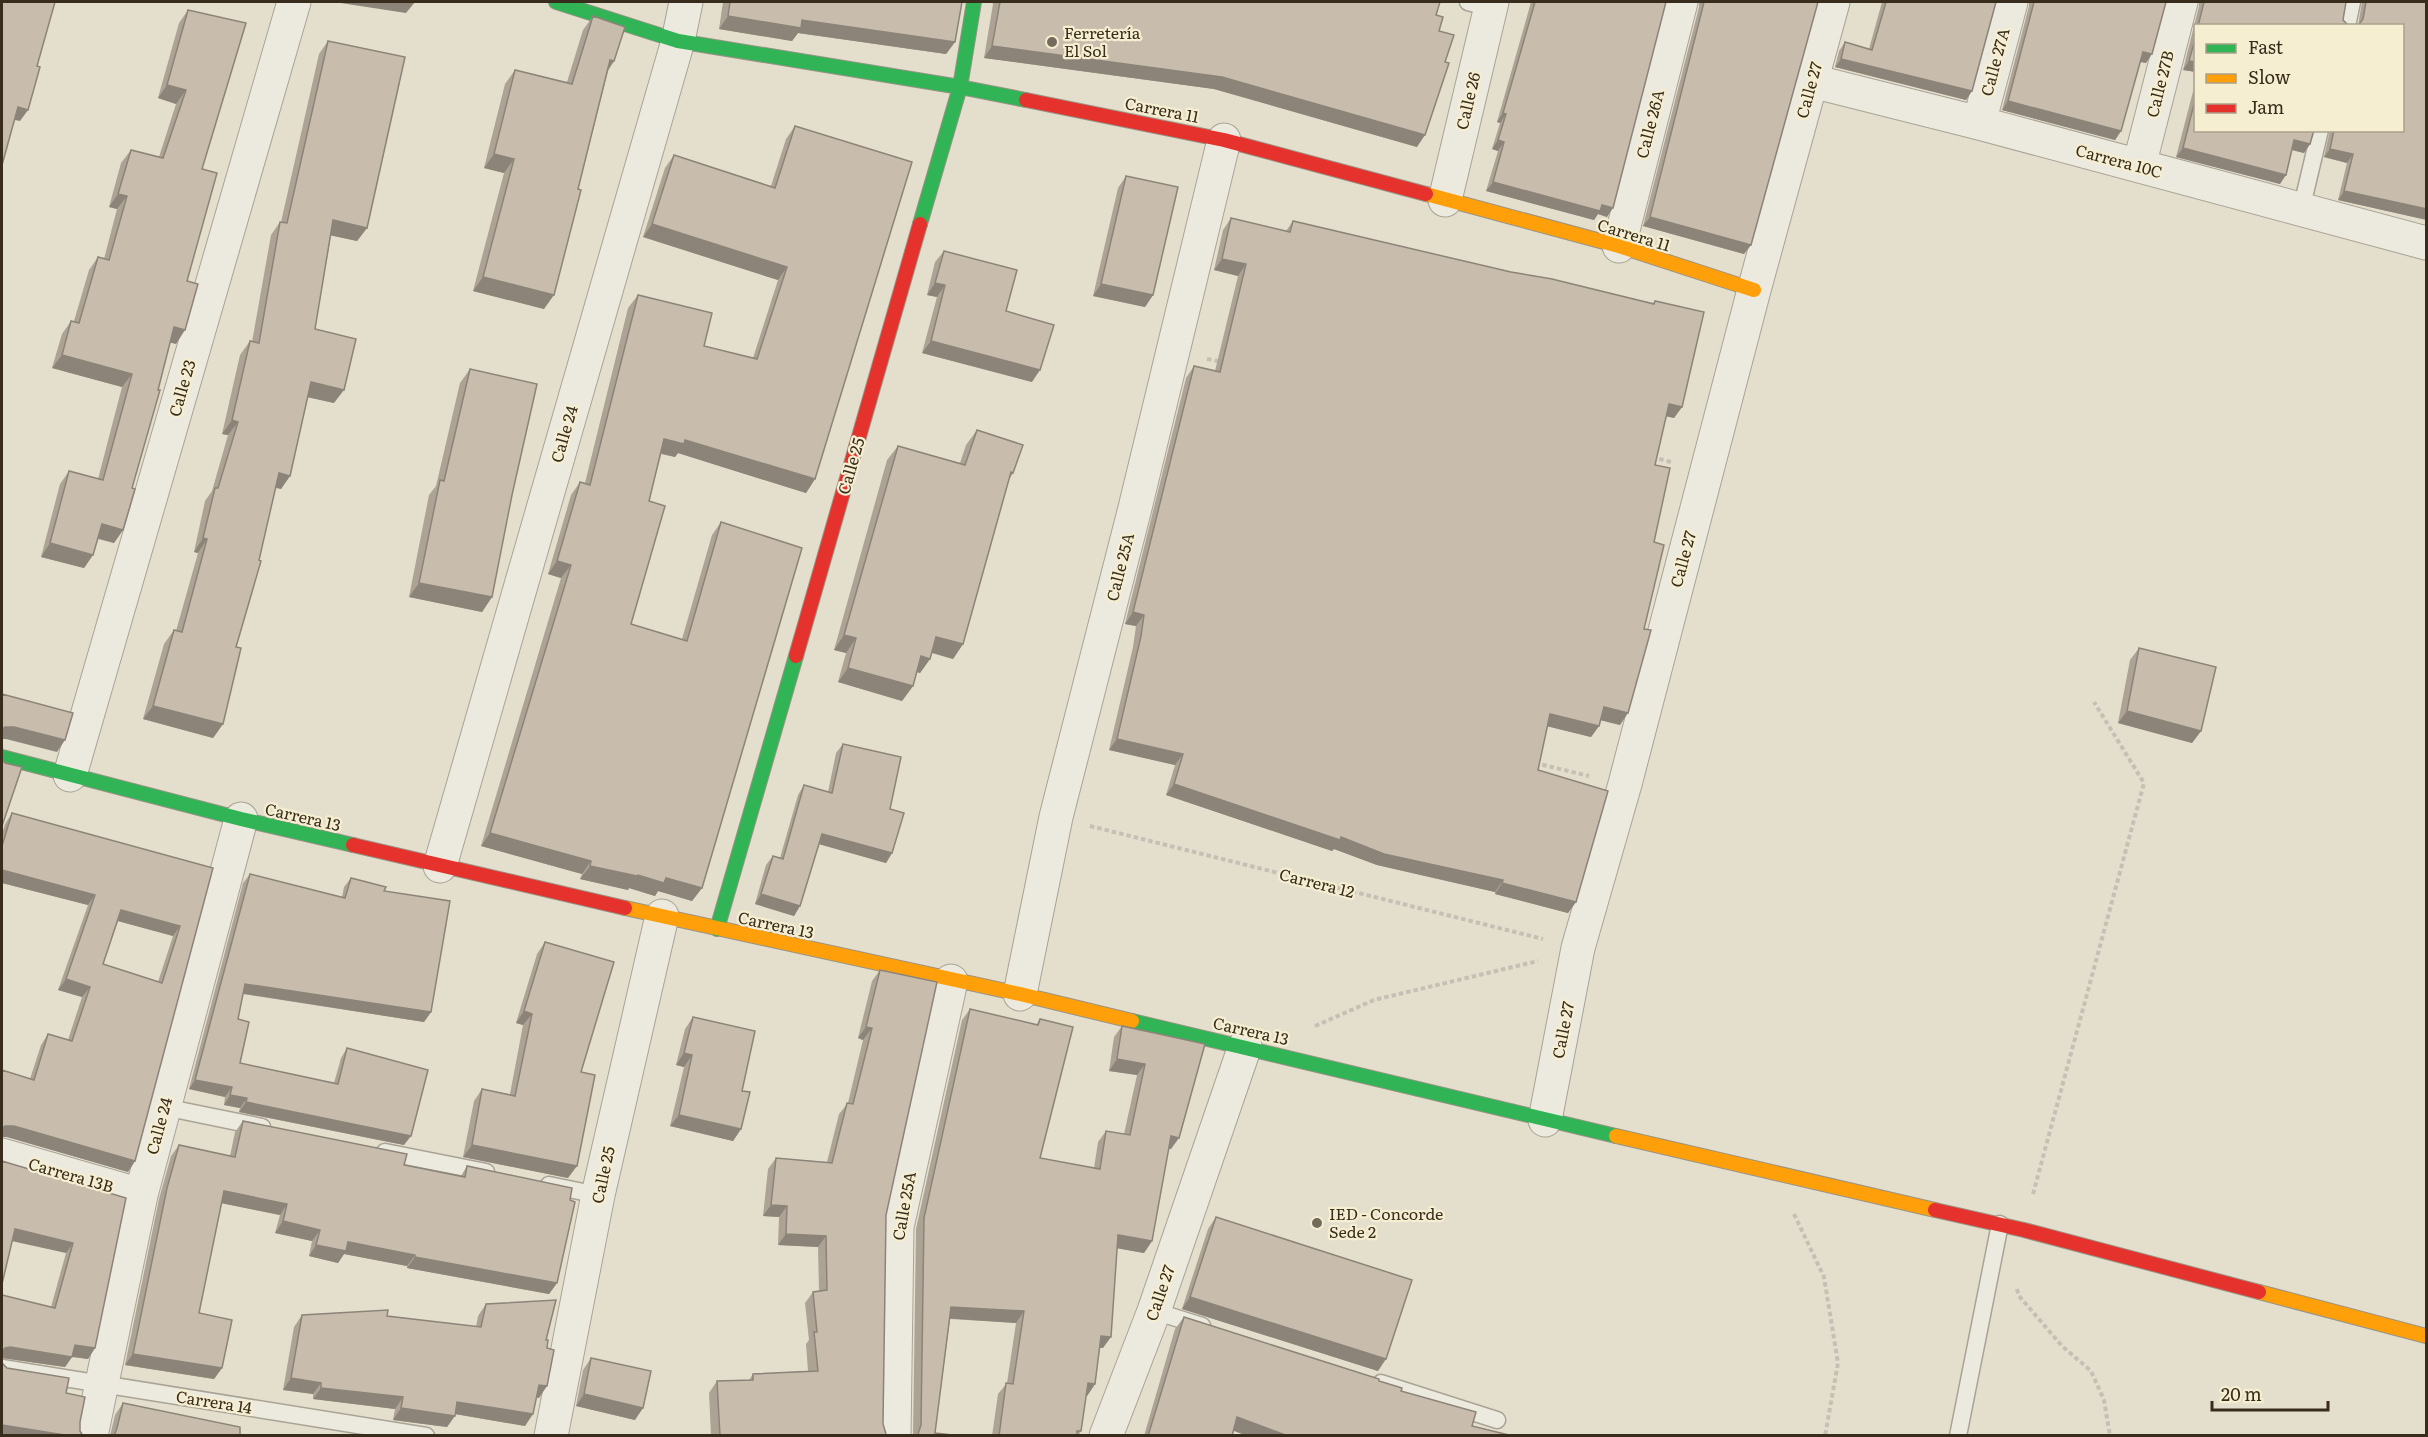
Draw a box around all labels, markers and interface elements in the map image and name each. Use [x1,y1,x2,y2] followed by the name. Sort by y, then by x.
[1064,20,1141,62] place label: Ferretería El Sol
[2194,24,2404,132] legend
[1973,25,2015,98] street label: Calle 27A
[2248,33,2284,60] text: Fast
[1045,35,1059,49] marker: Ferretería El Sol
[2139,48,2179,120] street label: Calle 27B
[1789,59,1827,121] street label: Calle 27
[2248,63,2291,90] text: Slow
[1449,69,1485,132] street label: Calle 26
[1629,87,1669,161] street label: Calle 26A
[1123,90,1202,128] street label: Carrera 11
[2248,93,2284,120] text: Jam
[2073,137,2165,183] street label: Carrera 10C
[1595,212,1674,257] street label: Carrera 11
[161,356,201,419] street label: Calle 23
[543,402,583,465] street label: Calle 24
[831,435,870,497] street label: Calle 25
[1663,528,1701,590] street label: Calle 27
[1099,530,1139,603] street label: Calle 25A
[263,796,344,836] street label: Carrera 13
[1277,861,1357,903] street label: Carrera 12
[736,904,816,944] street label: Carrera 13
[1545,999,1579,1060] street label: Calle 27
[1211,1010,1292,1050] street label: Carrera 13
[139,1094,177,1157] street label: Calle 24
[584,1144,620,1206] street label: Calle 25
[26,1150,117,1198] street label: Carrera 13B
[885,1169,921,1242] street label: Calle 25A
[1329,1201,1443,1243] place label: IED - Concorde Sede 2
[1310,1216,1324,1230] marker: IED - Concorde Sede 2
[1138,1261,1180,1324] street label: Calle 27
[2212,1374,2328,1412] scale bar
[2221,1380,2262,1407] text: 20 m
[174,1383,254,1419] street label: Carrera 14

